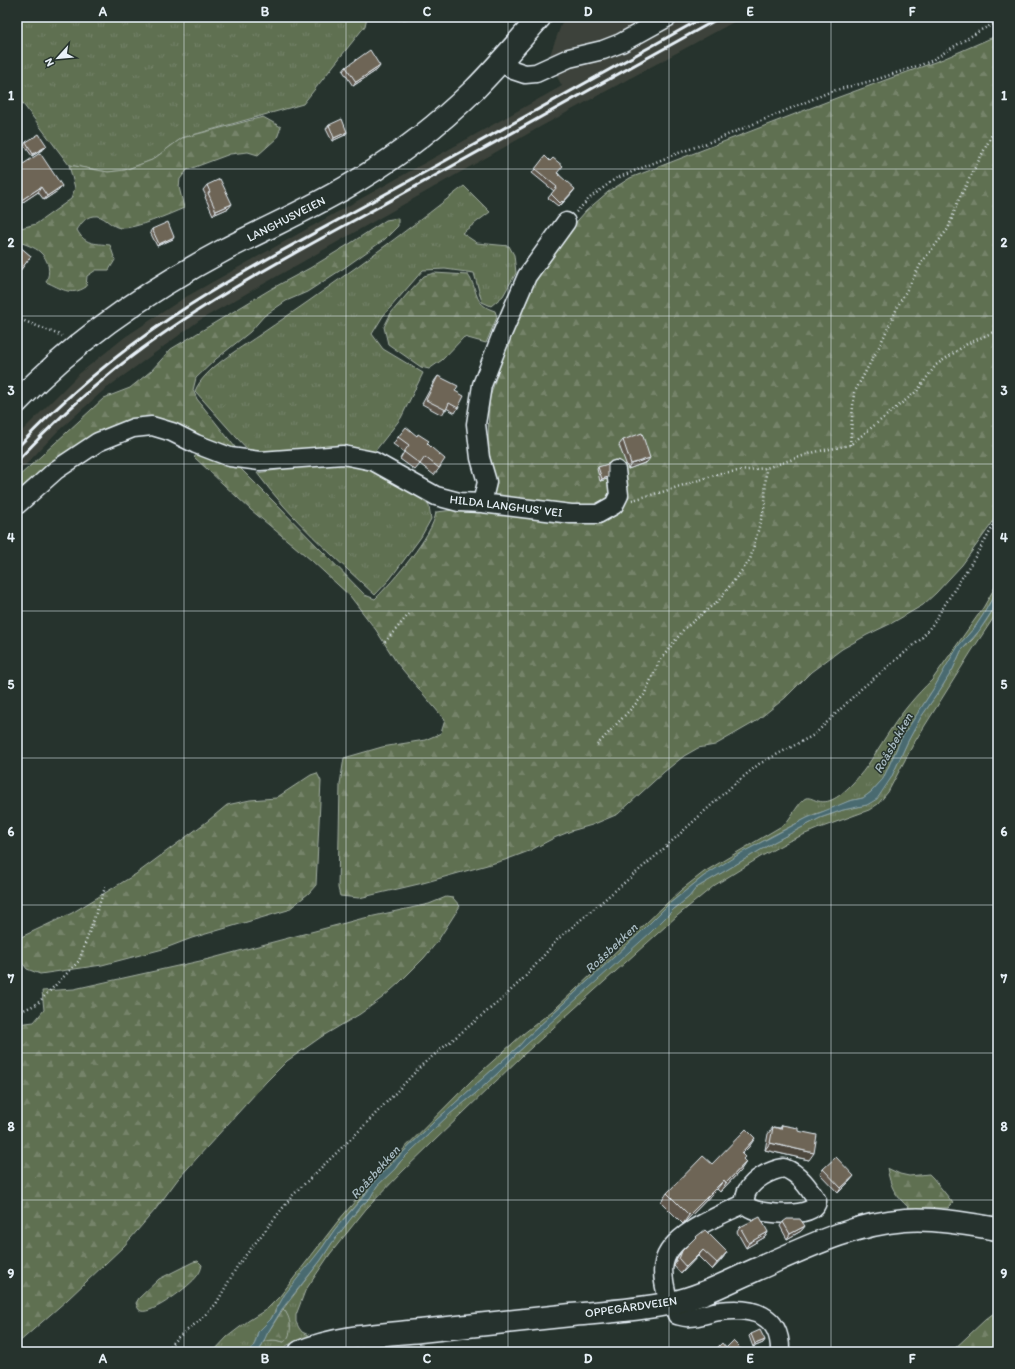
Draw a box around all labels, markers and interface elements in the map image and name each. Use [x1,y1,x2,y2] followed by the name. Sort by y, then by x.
[98,4,108,19] text: A
[261,4,270,19] text: B
[423,4,432,19] text: C
[584,4,593,19] text: D
[746,4,754,19] text: E
[909,4,916,19] text: F
[38,38,78,78] north arrow
[42,56,57,69] text: N
[8,88,14,103] text: 1
[1001,88,1007,103] text: 1
[244,193,328,245] street label: LANGHUSVEIEN
[8,235,15,250] text: 2
[1001,235,1008,250] text: 2
[7,383,15,398] text: 3
[1000,383,1008,398] text: 3
[449,492,563,520] street label: HILDA LANGHUS' VEI
[7,530,15,545] text: 4
[1000,530,1008,545] text: 4
[8,677,15,692] text: 5
[1001,677,1008,692] text: 5
[870,710,916,776] water label: Roåsbekken
[8,824,15,839] text: 6
[1001,824,1008,839] text: 6
[582,920,641,976] water label: Roåsbekken
[7,971,15,986] text: 7
[1000,971,1008,986] text: 7
[7,1119,15,1134] text: 8
[1000,1119,1008,1134] text: 8
[347,1142,403,1202] water label: Roåsbekken
[8,1266,15,1281] text: 9
[1001,1266,1008,1281] text: 9
[584,1294,678,1320] street label: OPPEGÅRDVEIEN
[98,1351,108,1366] text: A
[261,1351,270,1366] text: B
[423,1351,432,1366] text: C
[584,1351,593,1366] text: D
[746,1351,754,1366] text: E
[909,1351,916,1366] text: F

